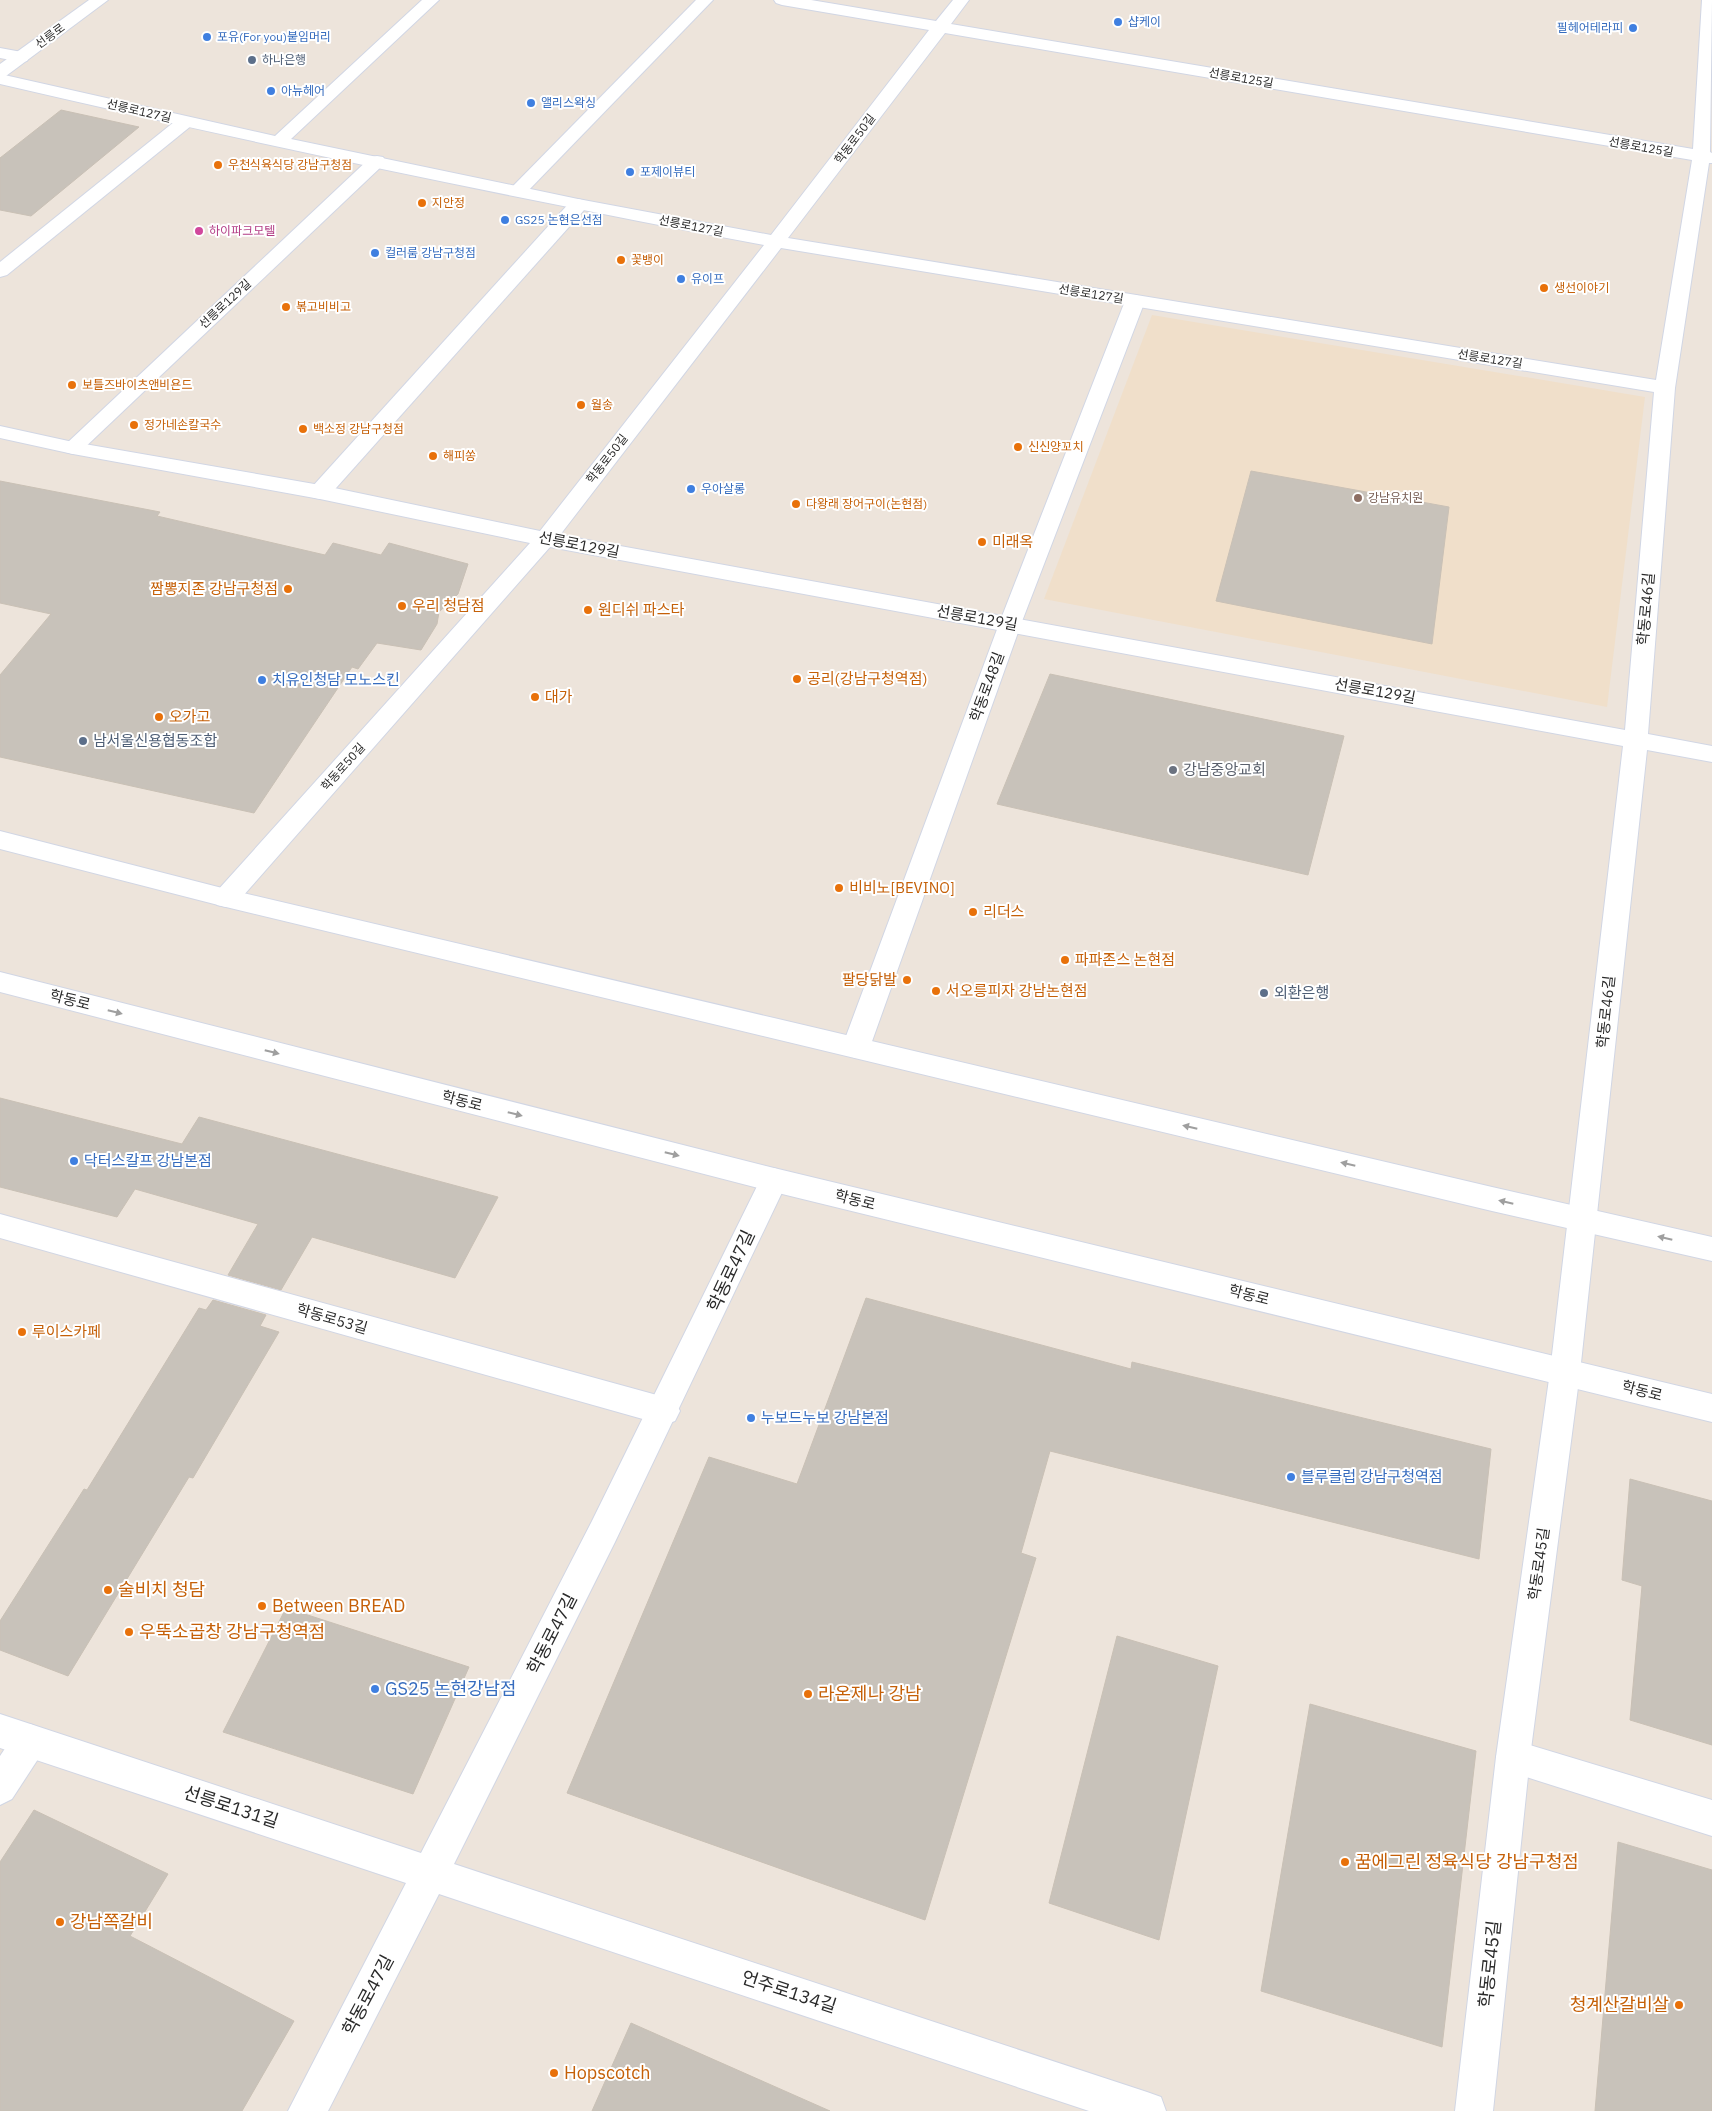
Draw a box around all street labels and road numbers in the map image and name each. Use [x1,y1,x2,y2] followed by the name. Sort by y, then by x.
[32,20,68,51] street label: 선릉로
[1207,64,1275,91] street label: 선릉로125길
[105,96,173,125] street label: 선릉로127길
[831,111,878,167] street label: 학동로50길
[1607,133,1675,160] street label: 선릉로125길
[657,212,725,239] street label: 선릉로127길
[195,276,254,332] street label: 선릉로129길
[1057,281,1125,306] street label: 선릉로127길
[1456,346,1524,371] street label: 선릉로127길
[583,431,631,486] street label: 학동로50길
[537,527,621,562] street label: 선릉로129길
[1633,572,1658,646] street label: 학동로46길
[935,601,1019,634] street label: 선릉로129길
[965,649,1008,724] street label: 학동로48길
[1333,674,1417,707] street label: 선릉로129길
[317,740,368,793] street label: 학동로50길
[1592,975,1619,1049] street label: 학동로46길
[48,985,93,1014] street label: 학동로
[440,1086,485,1115] street label: 학동로
[833,1185,878,1214] street label: 학동로
[702,1226,760,1315] street label: 학동로47길
[1227,1280,1272,1309] street label: 학동로
[294,1299,370,1338] street label: 학동로53길
[1620,1376,1665,1405] street label: 학동로
[1524,1526,1553,1601] street label: 학동로45길
[521,1589,582,1678] street label: 학동로47길
[181,1780,282,1833] street label: 선릉로131길
[1473,1919,1506,2009] street label: 학동로45길
[337,1951,398,2039] street label: 학동로47길
[739,1965,840,2018] street label: 언주로134길

